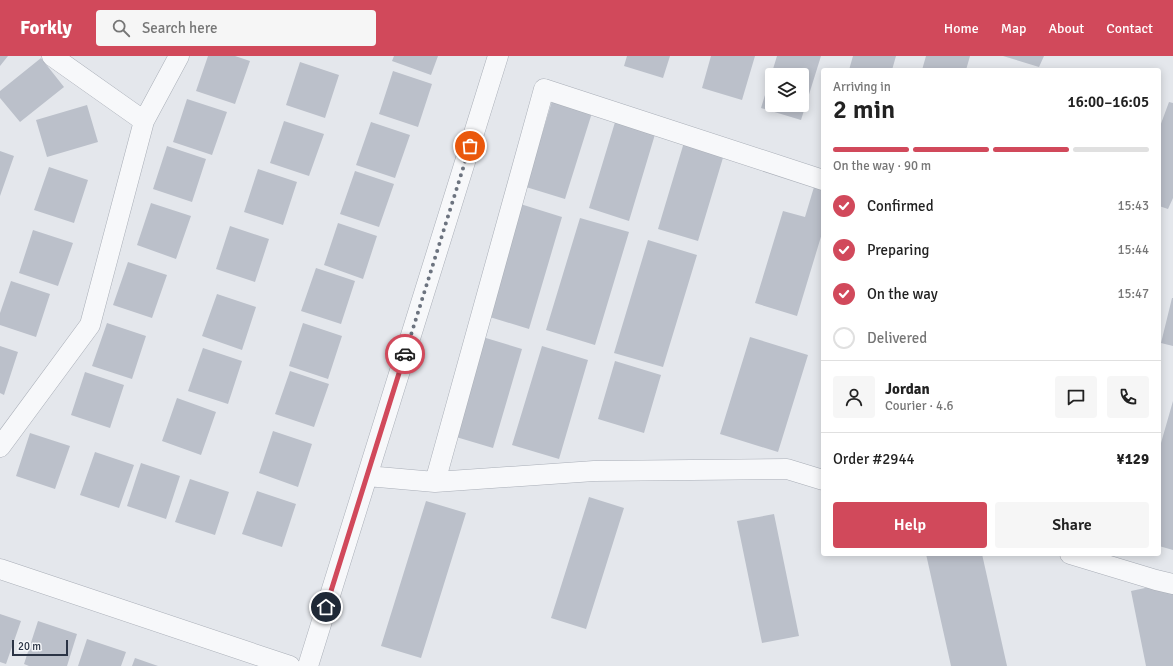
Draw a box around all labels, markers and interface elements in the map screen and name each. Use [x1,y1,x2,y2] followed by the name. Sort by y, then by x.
[96,10,376,46] search box
[20,16,72,40] text: Forkly
[110,17,132,39] icon: search
[142,19,218,37] text: Search here
[944,20,979,37] text: Home
[1001,20,1026,37] text: Map
[1048,20,1084,37] text: About
[1106,20,1153,37] text: Contact
[765,68,809,112] map controls
[765,68,809,112] button: layers
[833,79,891,95] text: Arriving in
[1068,93,1149,111] text: 16:00–16:05
[833,94,895,126] text: 2 min
[453,129,487,163] pin
[459,135,481,157] icon: bag
[833,158,931,174] text: On the way · 90 m
[833,195,855,217] icon: check
[867,197,934,215] text: Confirmed
[1117,198,1149,214] text: 15:43
[833,239,855,261] icon: check
[867,241,930,259] text: Preparing
[1117,242,1149,258] text: 15:44
[833,283,855,305] icon: check
[867,285,938,303] text: On the way
[1117,286,1149,302] text: 15:47
[867,329,927,347] text: Delivered
[385,334,425,374] courier
[394,343,416,365] icon: car
[833,376,875,418] button: person
[1055,376,1097,418] button: chat
[1107,376,1149,418] button: phone
[885,380,930,398] text: Jordan
[885,398,954,414] text: Courier · 4.6
[833,450,915,468] text: Order #2944
[1117,450,1149,468] text: ¥129
[833,502,987,548] button: Help
[995,502,1149,548] button: Share
[309,590,343,624] pin
[315,596,337,618] icon: home
[12,638,68,657] scale bar
[18,640,41,653] text: 20 m

